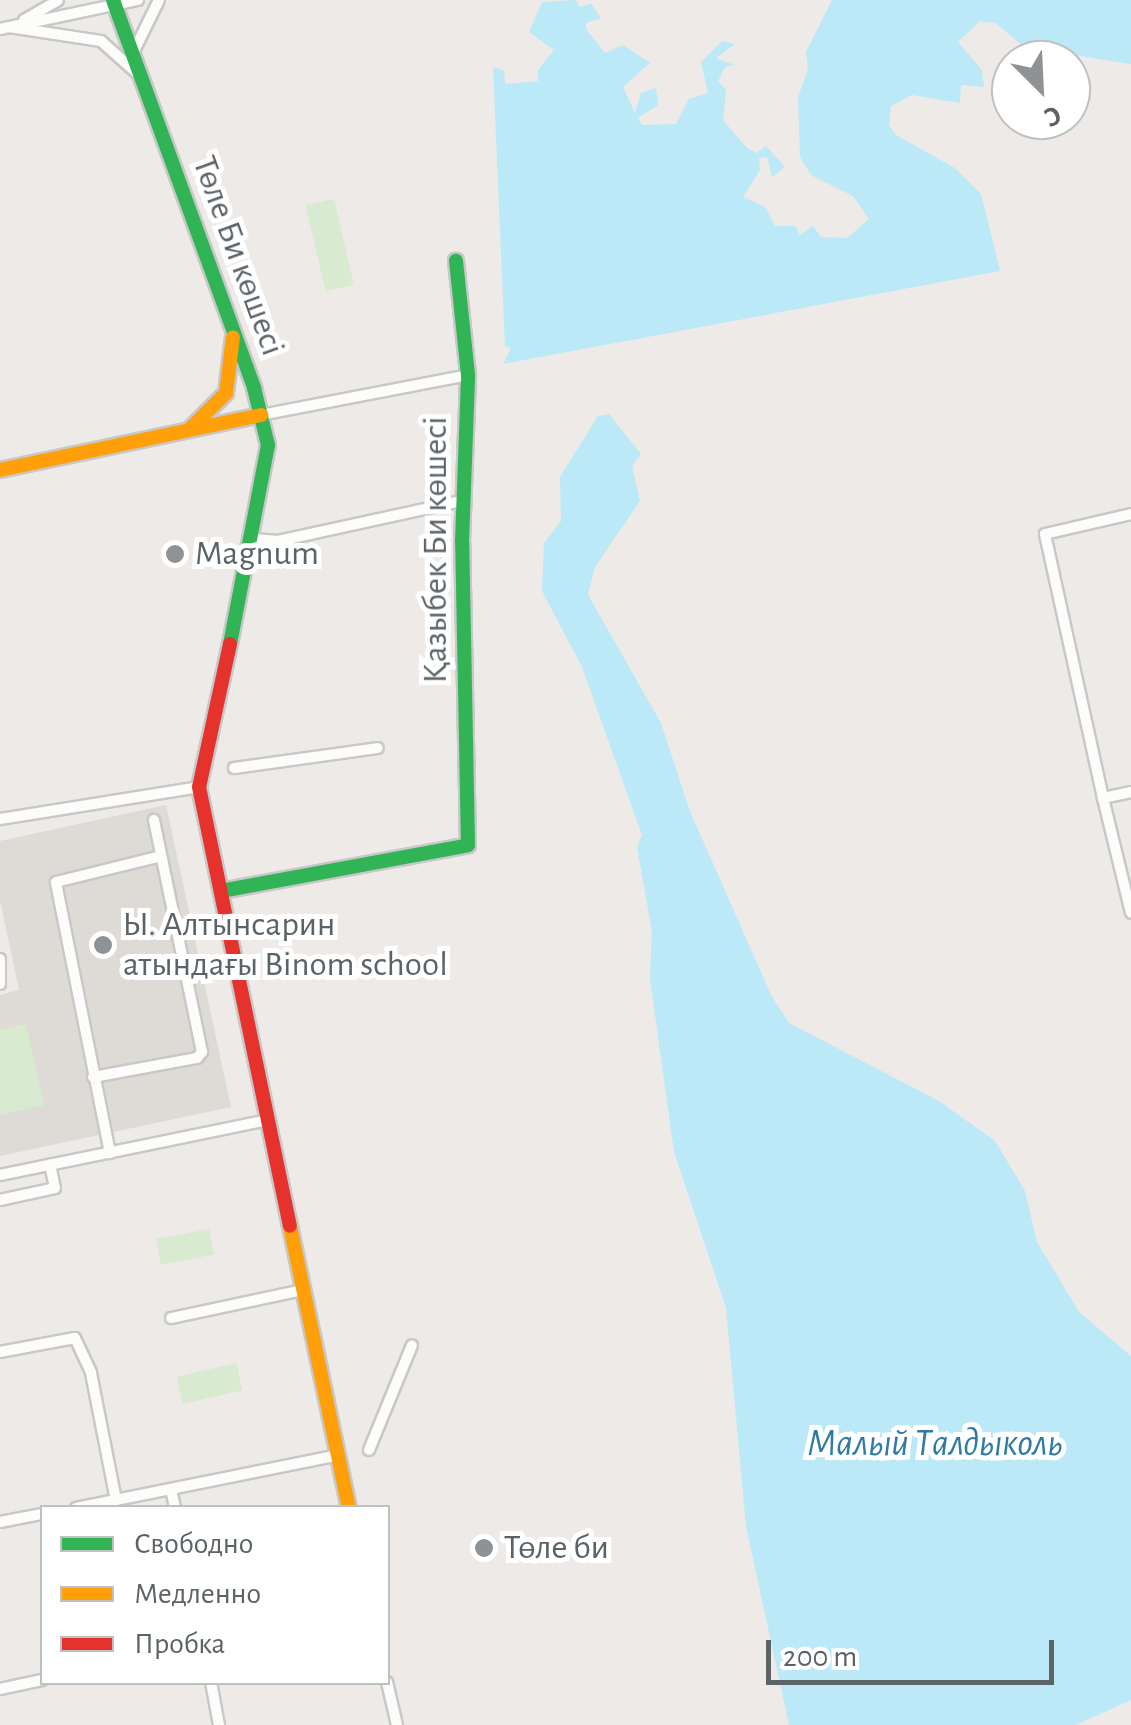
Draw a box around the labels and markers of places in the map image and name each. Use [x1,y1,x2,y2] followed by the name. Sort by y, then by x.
[195,533,319,575] place label: Magnum
[164,543,186,565] marker: Magnum
[123,904,448,986] place label: Ы. Алтынсарин атындағы Binom school
[92,934,114,956] marker: Ы. Алтынсарин атындағы Binom school
[504,1527,609,1569] place label: Төле би
[473,1537,495,1559] marker: Төле би

